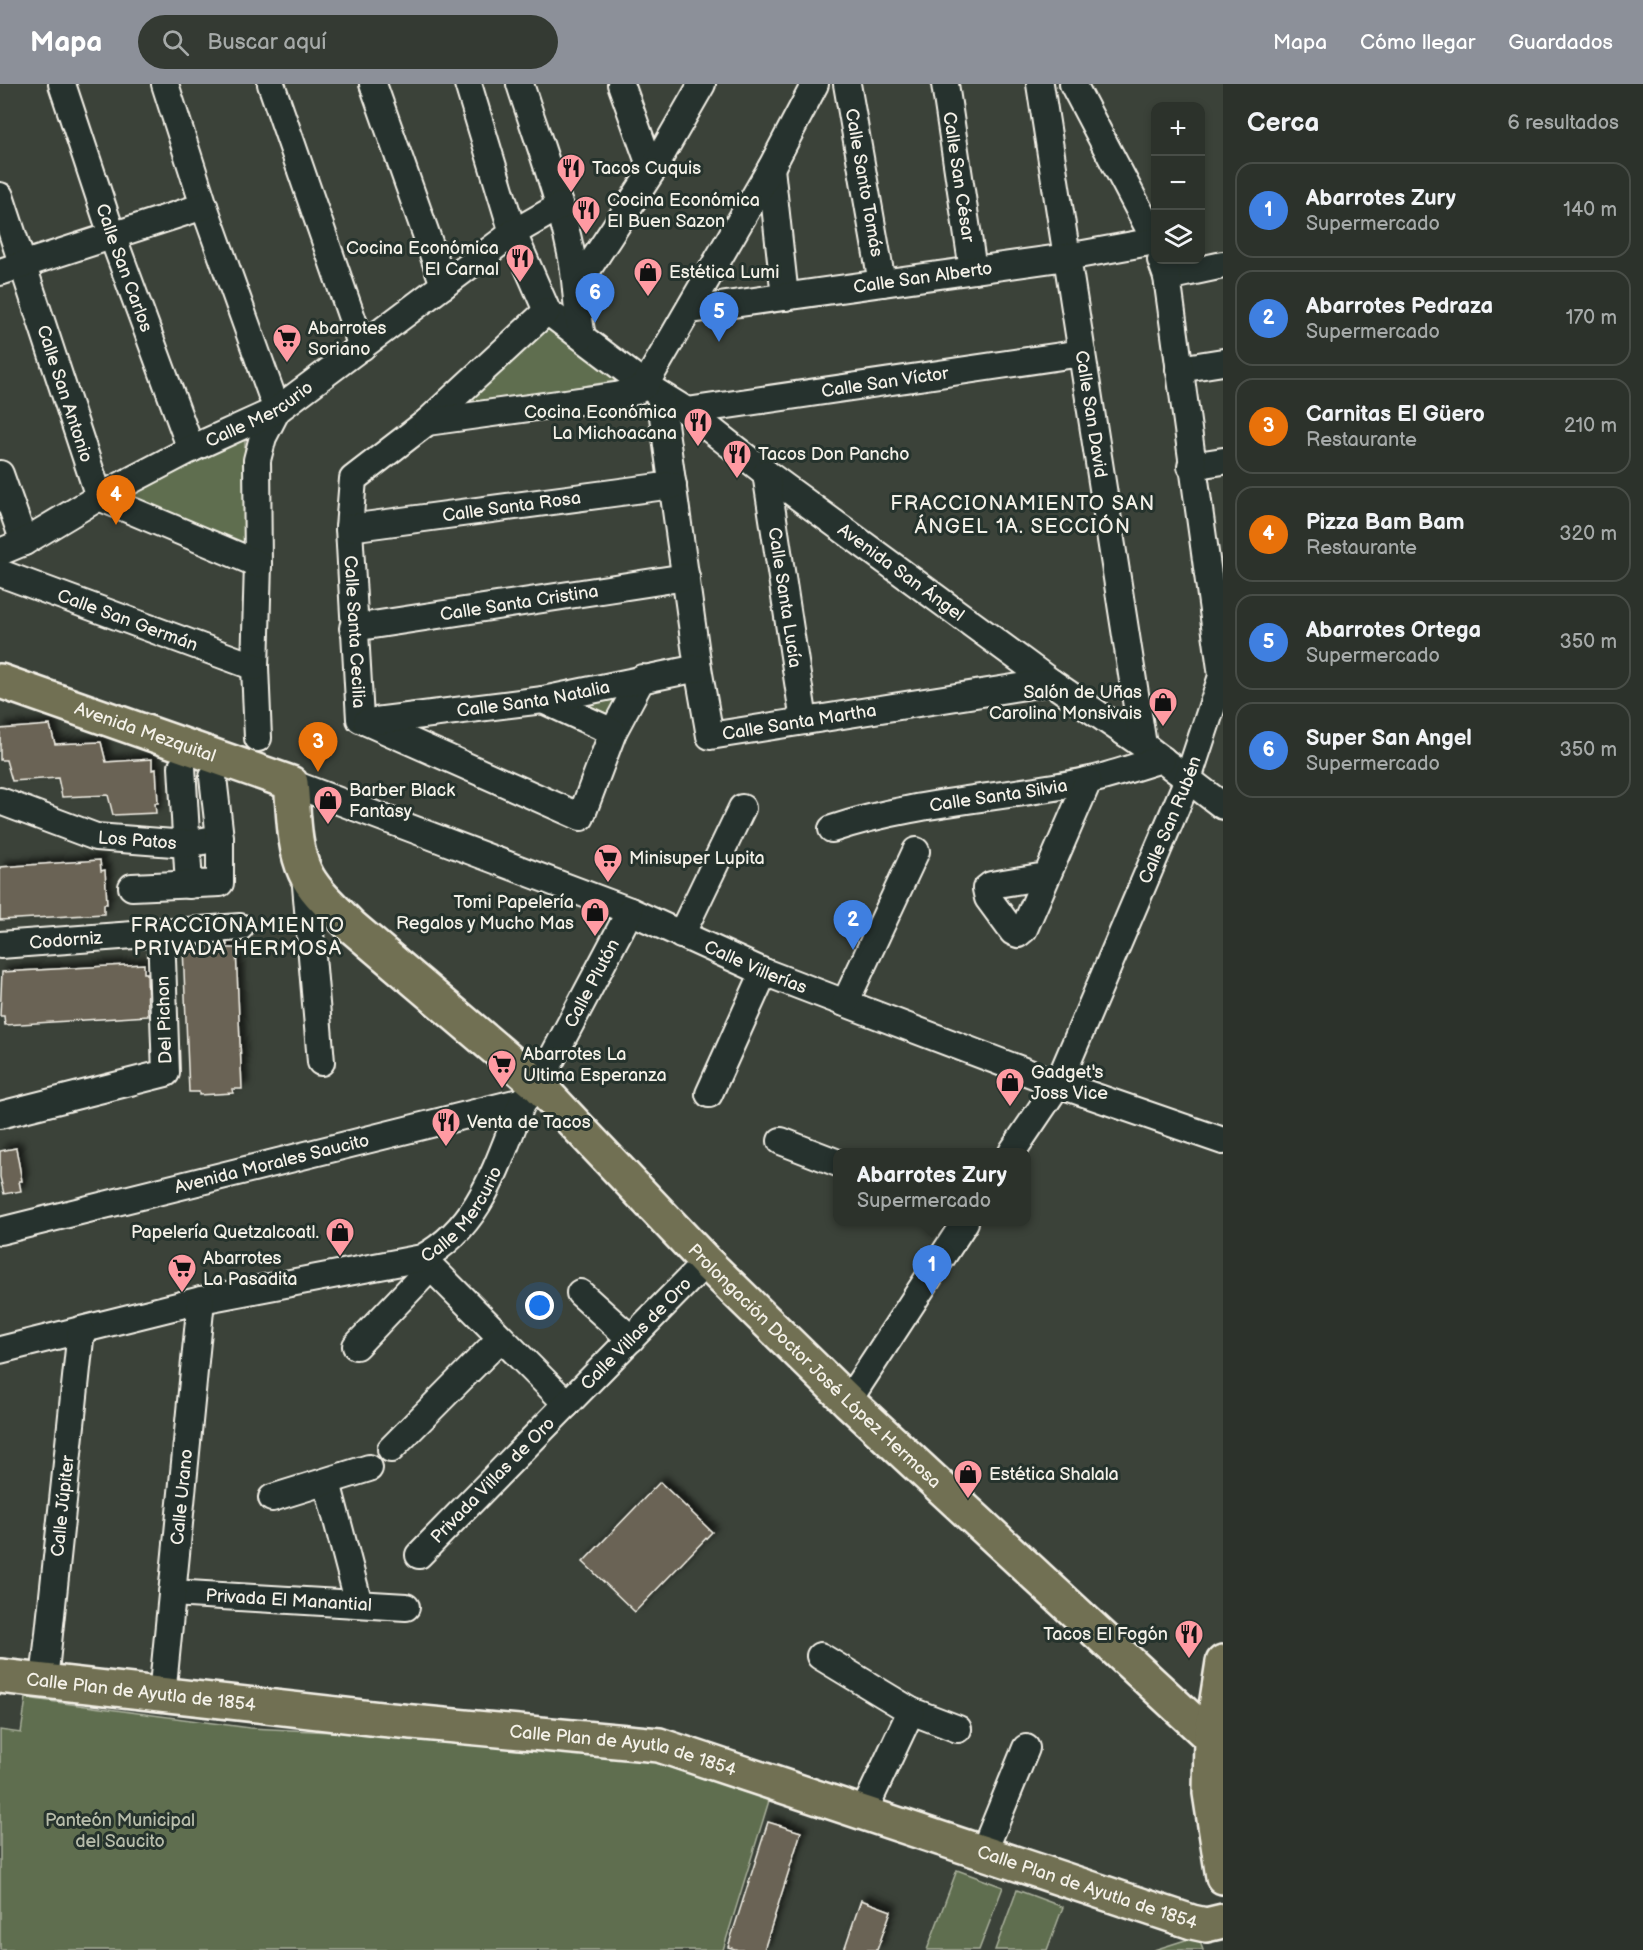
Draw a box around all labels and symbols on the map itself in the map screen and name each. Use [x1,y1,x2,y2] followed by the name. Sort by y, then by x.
[840,107,887,258] street label: Calle Santo Tomás
[938,110,979,244] street label: Calle San César
[555,152,587,194] restaurant icon: Tacos Cuquis
[592,158,701,179] place label: Tacos Cuquis
[607,190,760,232] place label: Cocina Económica El Buen Sazon
[570,194,602,236] restaurant icon: Cocina Económica El Buen Sazon
[91,201,157,335] street label: Calle San Carlos
[346,238,499,280] place label: Cocina Económica El Carnal
[504,242,536,284] restaurant icon: Cocina Económica El Carnal
[632,256,664,298] shop icon: Estética Lumi
[852,258,994,298] street label: Calle San Alberto
[669,262,779,283] place label: Estética Lumi
[576,274,614,323] pin: 6
[700,292,738,342] pin: 5
[308,318,387,360] place label: Abarrotes Soriano
[32,322,97,465] street label: Calle San Antonio
[271,322,303,364] supermarket icon: Abarrotes Soriano
[1071,349,1111,479] street label: Calle San David
[820,363,950,402] street label: Calle San Víctor
[202,377,317,452] street label: Calle Mercurio
[524,402,677,444] place label: Cocina Económica La Michoacana
[682,406,714,448] restaurant icon: Cocina Económica La Michoacana
[721,438,753,480] restaurant icon: Tacos Don Pancho
[758,444,910,465] place label: Tacos Don Pancho
[96,476,136,525] pin: 4
[441,487,582,527] street label: Calle Santa Rosa
[890,492,1156,539] district label: FRACCIONAMIENTO SAN ÁNGEL 1A. SECCIÓN
[834,519,968,626] street label: Avenida San Ángel
[763,526,806,669] street label: Calle Santa Lucía
[340,555,369,709] street label: Calle Santa Cecilia
[438,581,600,626] street label: Calle Santa Cristina
[54,585,201,656] street label: Calle San Germán
[456,676,612,722] street label: Calle Santa Natalia
[989,682,1142,724] place label: Salón de Uñas Carolina Monsivais
[1147,686,1179,728] shop icon: Salón de Uñas Carolina Monsivais
[72,698,219,767] street label: Avenida Mezquital
[721,700,878,745] street label: Calle Santa Martha
[298,722,338,772] pin: 3
[1135,754,1206,887] street label: Calle San Rubén
[928,775,1069,817] street label: Calle Santa Silvia
[349,780,455,822] place label: Barber Black Fantasy
[312,784,344,826] shop icon: Barber Black Fantasy
[97,827,177,854] street label: Los Patos
[592,842,624,884] supermarket icon: Minisuper Lupita
[629,848,765,869] place label: Minisuper Lupita
[396,892,574,934] place label: Tomi Papelería Regalos y Mucho Mas
[579,896,611,938] shop icon: Tomi Papelería Regalos y Mucho Mas
[834,900,872,950] pin: 2
[130,914,346,961] district label: FRACCIONAMIENTO PRIVADA HERMOSA
[29,927,103,954] street label: Codorniz
[560,936,624,1031] street label: Calle Plutón
[701,936,810,998] street label: Calle Villerías
[152,976,177,1064] street label: Del Pichon
[523,1044,667,1086] place label: Abarrotes La Ultima Esperanza
[486,1048,518,1090] supermarket icon: Abarrotes La Ultima Esperanza
[1031,1062,1108,1104] place label: Gadget's Joss Vice
[994,1066,1026,1108] shop icon: Gadget's Joss Vice
[430,1106,462,1148] restaurant icon: Venta de Tacos
[467,1112,591,1133] place label: Venta de Tacos
[172,1130,371,1198] street label: Avenida Morales Saucito
[417,1163,506,1267] street label: Calle Mercurio
[324,1216,356,1258] shop icon: Papelería Quetzalcoatl.
[131,1222,319,1243] place label: Papelería Quetzalcoatl.
[683,1240,945,1493] street label: Prolongación Doctor José López Hermosa
[912,1246,952,1295] pin: 1
[203,1248,297,1290] place label: Abarrotes La Pasadita
[166,1252,198,1294] supermarket icon: Abarrotes La Pasadita
[577,1273,696,1395] street label: Calle Villas de Oro
[525,1291,554,1320] your location
[426,1413,559,1548] street label: Privada Villas de Oro
[167,1448,197,1546] street label: Calle Urano
[47,1454,79,1558] street label: Calle Júpiter
[952,1458,984,1500] shop icon: Estética Shalala
[989,1464,1119,1485] place label: Estética Shalala
[205,1585,372,1616] street label: Privada El Manantial
[1173,1618,1205,1660] restaurant icon: Tacos El Fogón
[1043,1624,1168,1645] place label: Tacos El Fogón
[25,1669,257,1716] street label: Calle Plan de Ayutla de 1854
[509,1721,739,1781] street label: Calle Plan de Ayutla de 1854
[45,1810,195,1852] park label: Panteón Municipal del Saucito
[974,1841,1200,1934] street label: Calle Plan de Ayutla de 1854

